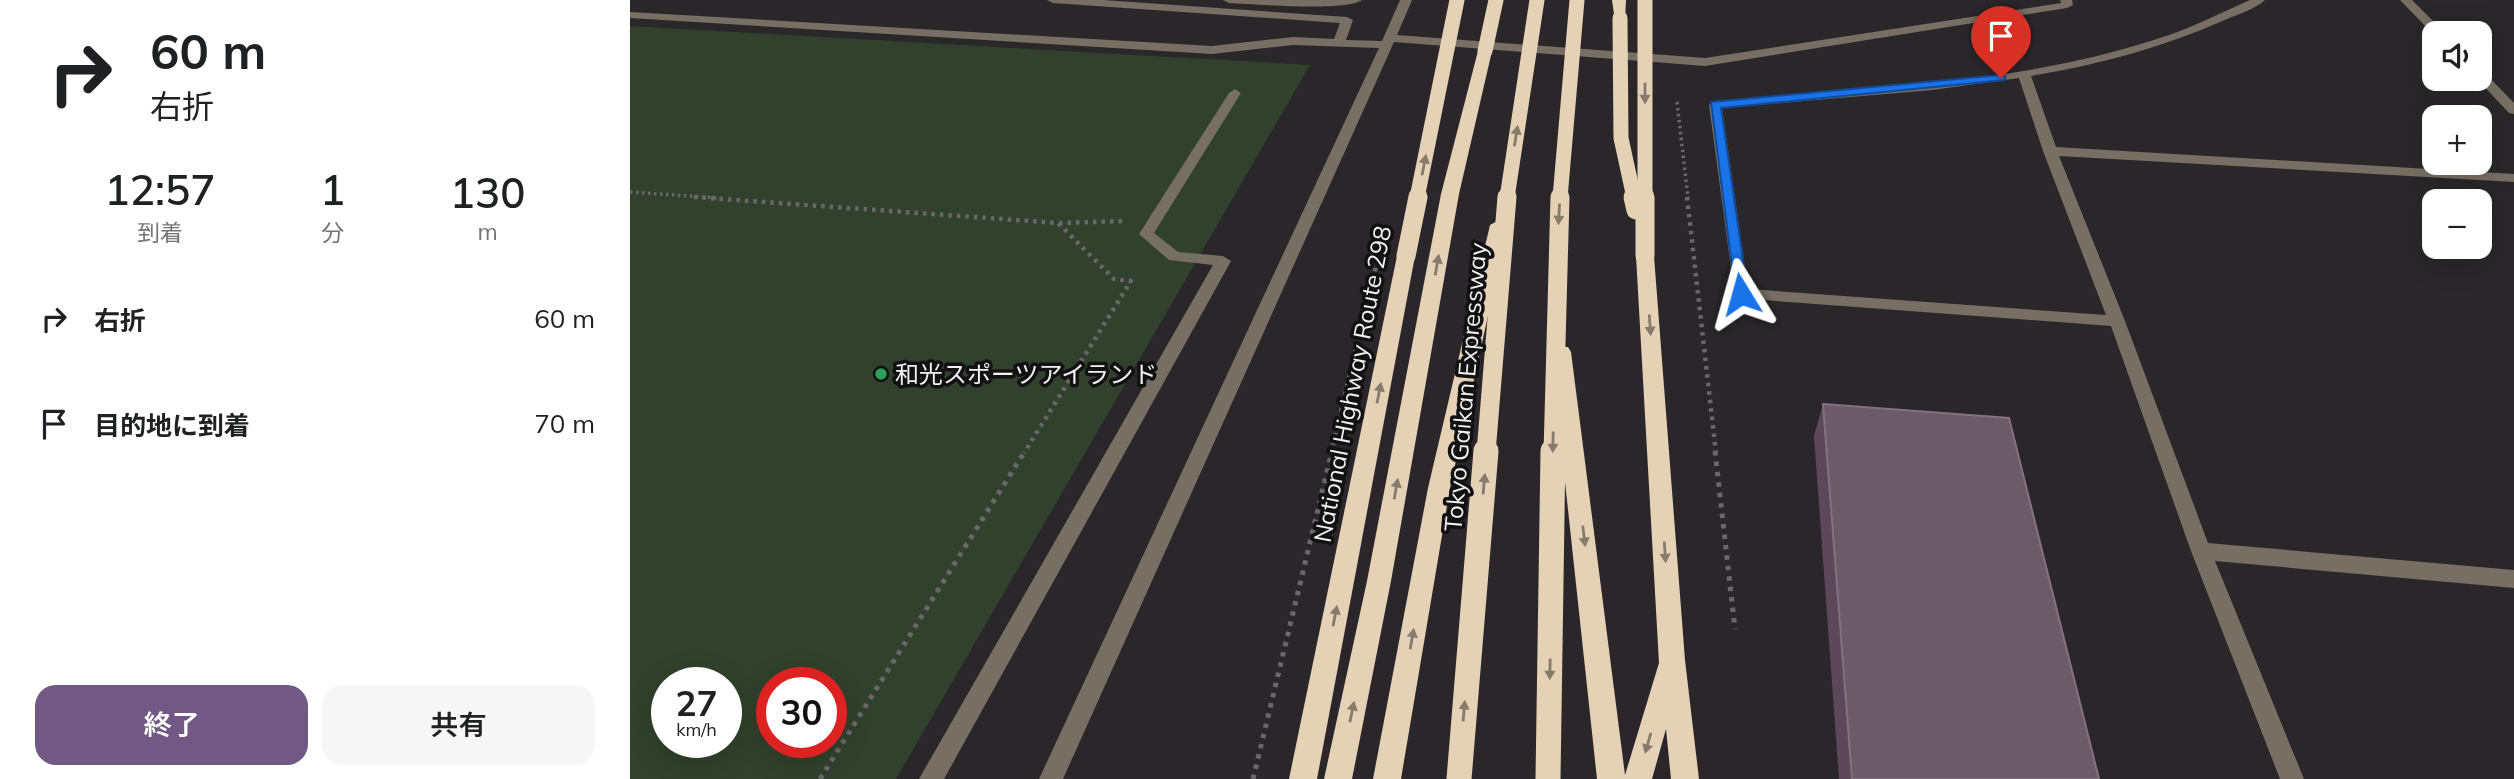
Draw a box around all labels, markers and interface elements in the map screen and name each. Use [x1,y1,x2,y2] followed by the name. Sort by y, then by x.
[1971,6,2031,78] pin
[1982,17,2020,55] icon: arrive
[150,20,266,81] text: 60 m
[2422,21,2492,259] map controls
[2422,21,2492,91] button: sound
[35,28,126,119] icon: right
[1639,82,1651,104] one-way arrow
[150,86,214,126] text: 右折
[2422,105,2492,175] button: +
[1510,125,1521,147] one-way arrow
[1419,154,1430,176] one-way arrow
[105,163,215,216] text: 12:57
[320,163,345,216] text: 1
[450,166,525,219] text: 130
[2422,189,2492,259] button: −
[1553,204,1564,226] one-way arrow
[477,217,498,246] text: m
[137,218,183,247] text: 到着
[321,218,344,247] text: 分
[1307,223,1397,545] street label: National Highway Route 298
[1437,241,1493,533] street label: Tokyo Gaikan Expressway
[1432,254,1443,276] one-way arrow
[1704,257,1778,331] position arrow
[35,300,73,338] icon: right
[534,302,595,335] text: 60 m
[94,304,146,337] text: 右折
[1644,314,1655,336] one-way arrow
[895,359,1157,389] place label: 和光スポーツアイランド
[873,366,889,382] marker: 和光スポーツアイランド
[1374,382,1385,404] one-way arrow
[35,405,73,443] icon: arrive
[534,407,595,440] text: 70 m
[94,409,250,442] text: 目的地に到着
[1547,431,1559,453] one-way arrow
[1479,473,1490,495] one-way arrow
[1391,478,1402,500] one-way arrow
[1578,525,1589,547] one-way arrow
[1659,541,1670,563] one-way arrow
[1330,605,1341,627] one-way arrow
[1407,628,1418,650] one-way arrow
[1544,659,1555,681] one-way arrow
[756,667,847,758] speed limit sign: 30
[675,681,718,725] text: 27
[35,685,308,765] button: 終了
[322,685,595,765] button: 共有
[1459,700,1470,722] one-way arrow
[1346,701,1357,723] one-way arrow
[676,718,717,741] text: km/h
[1643,733,1653,754] one-way arrow

